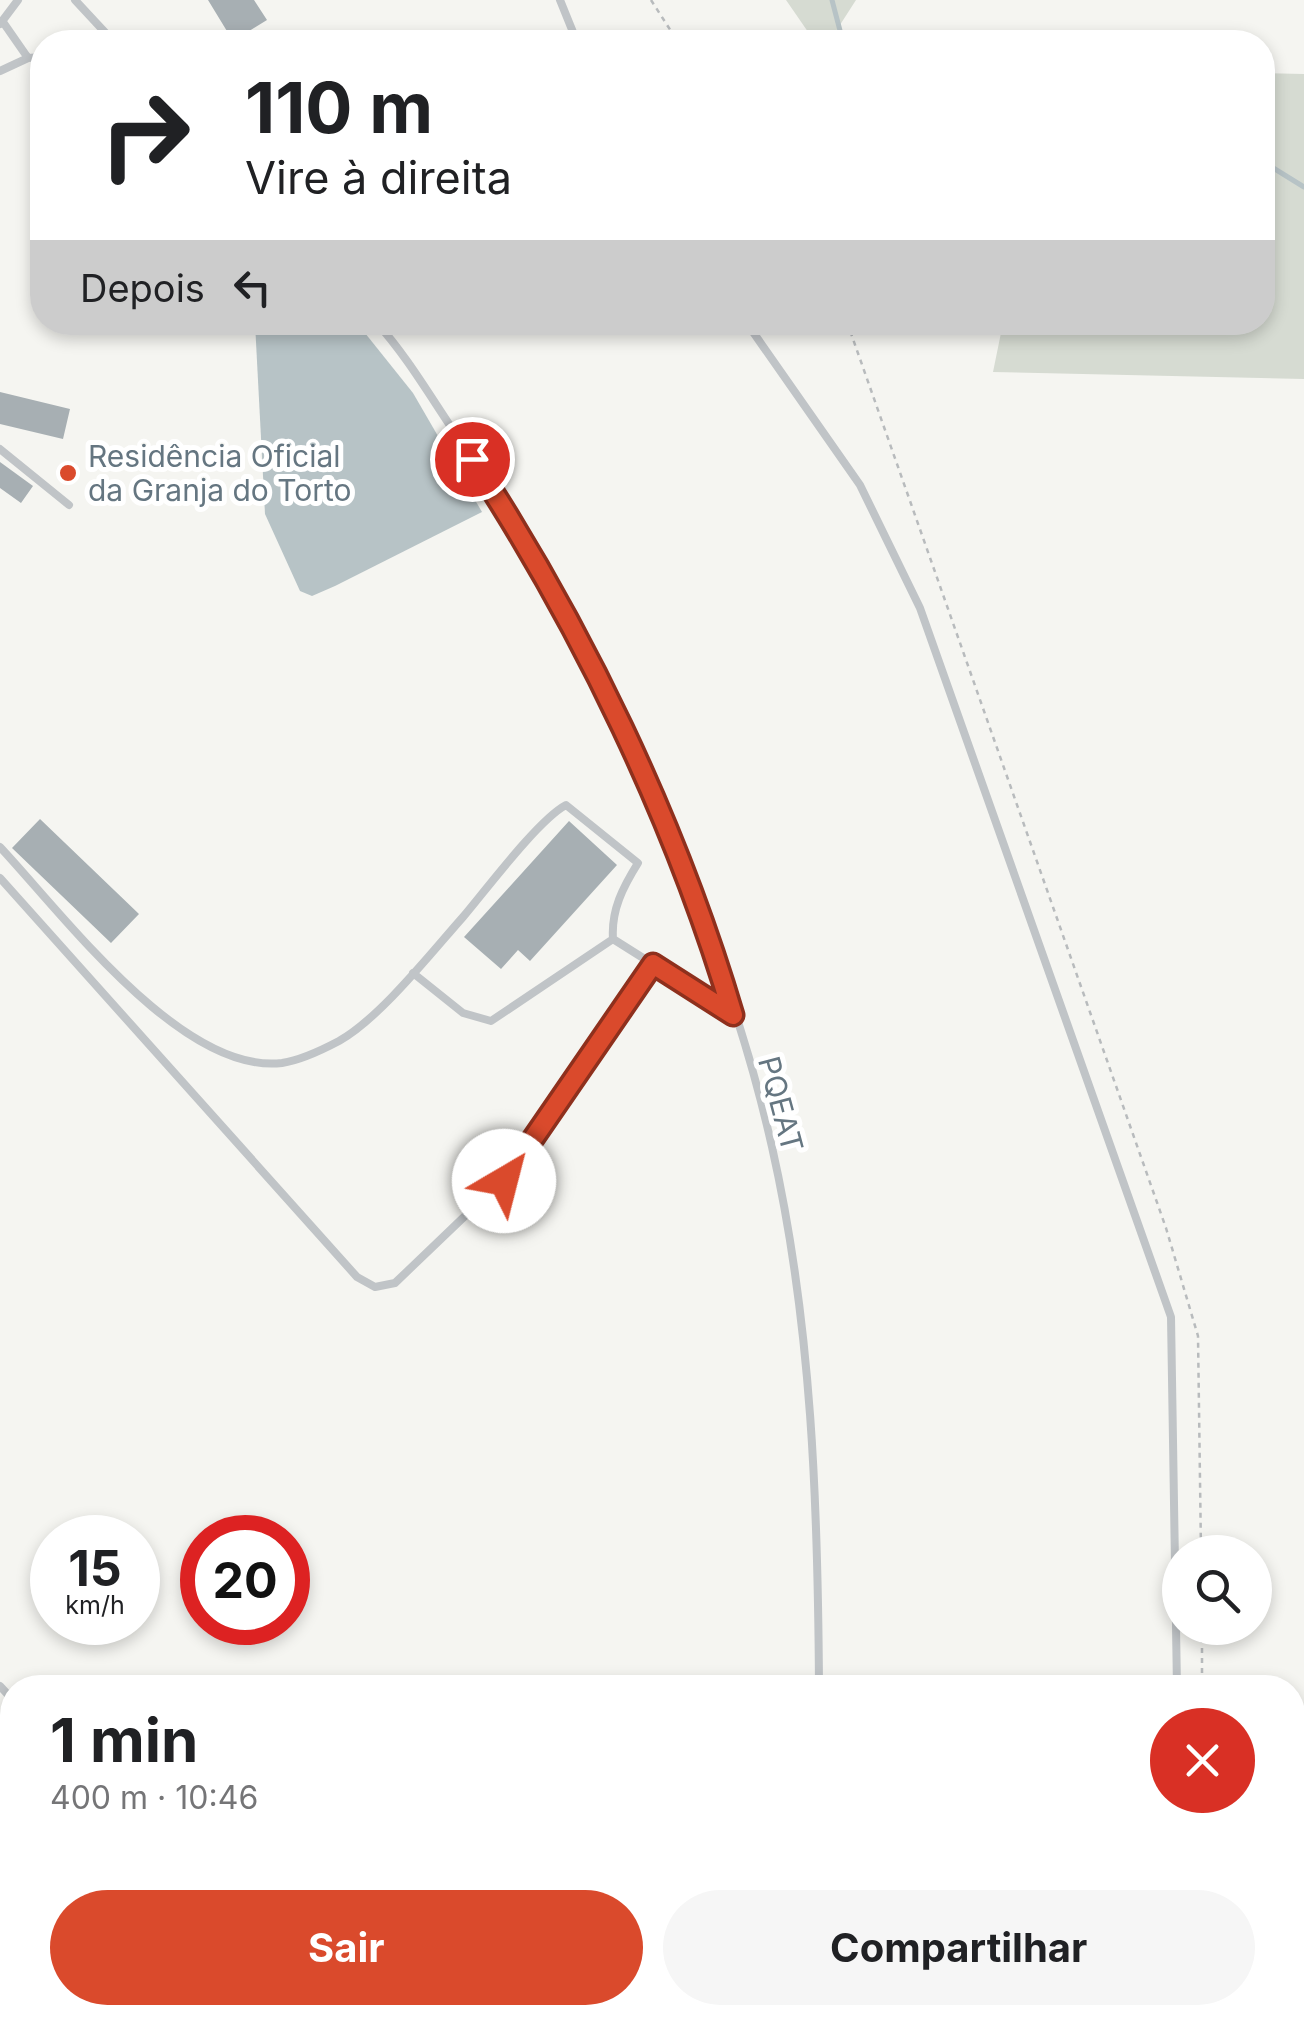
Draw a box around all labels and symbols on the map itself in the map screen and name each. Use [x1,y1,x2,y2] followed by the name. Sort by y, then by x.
[430,417,515,502] pin
[88,438,352,508] place label: Residência Oficial da Granja do Torto
[57,462,79,484] marker: Residência Oficial da Granja do Torto
[751,1052,811,1156] street label: PQEAT
[452,1129,556,1233] position arrow
[180,1515,310,1645] speed limit sign: 20

